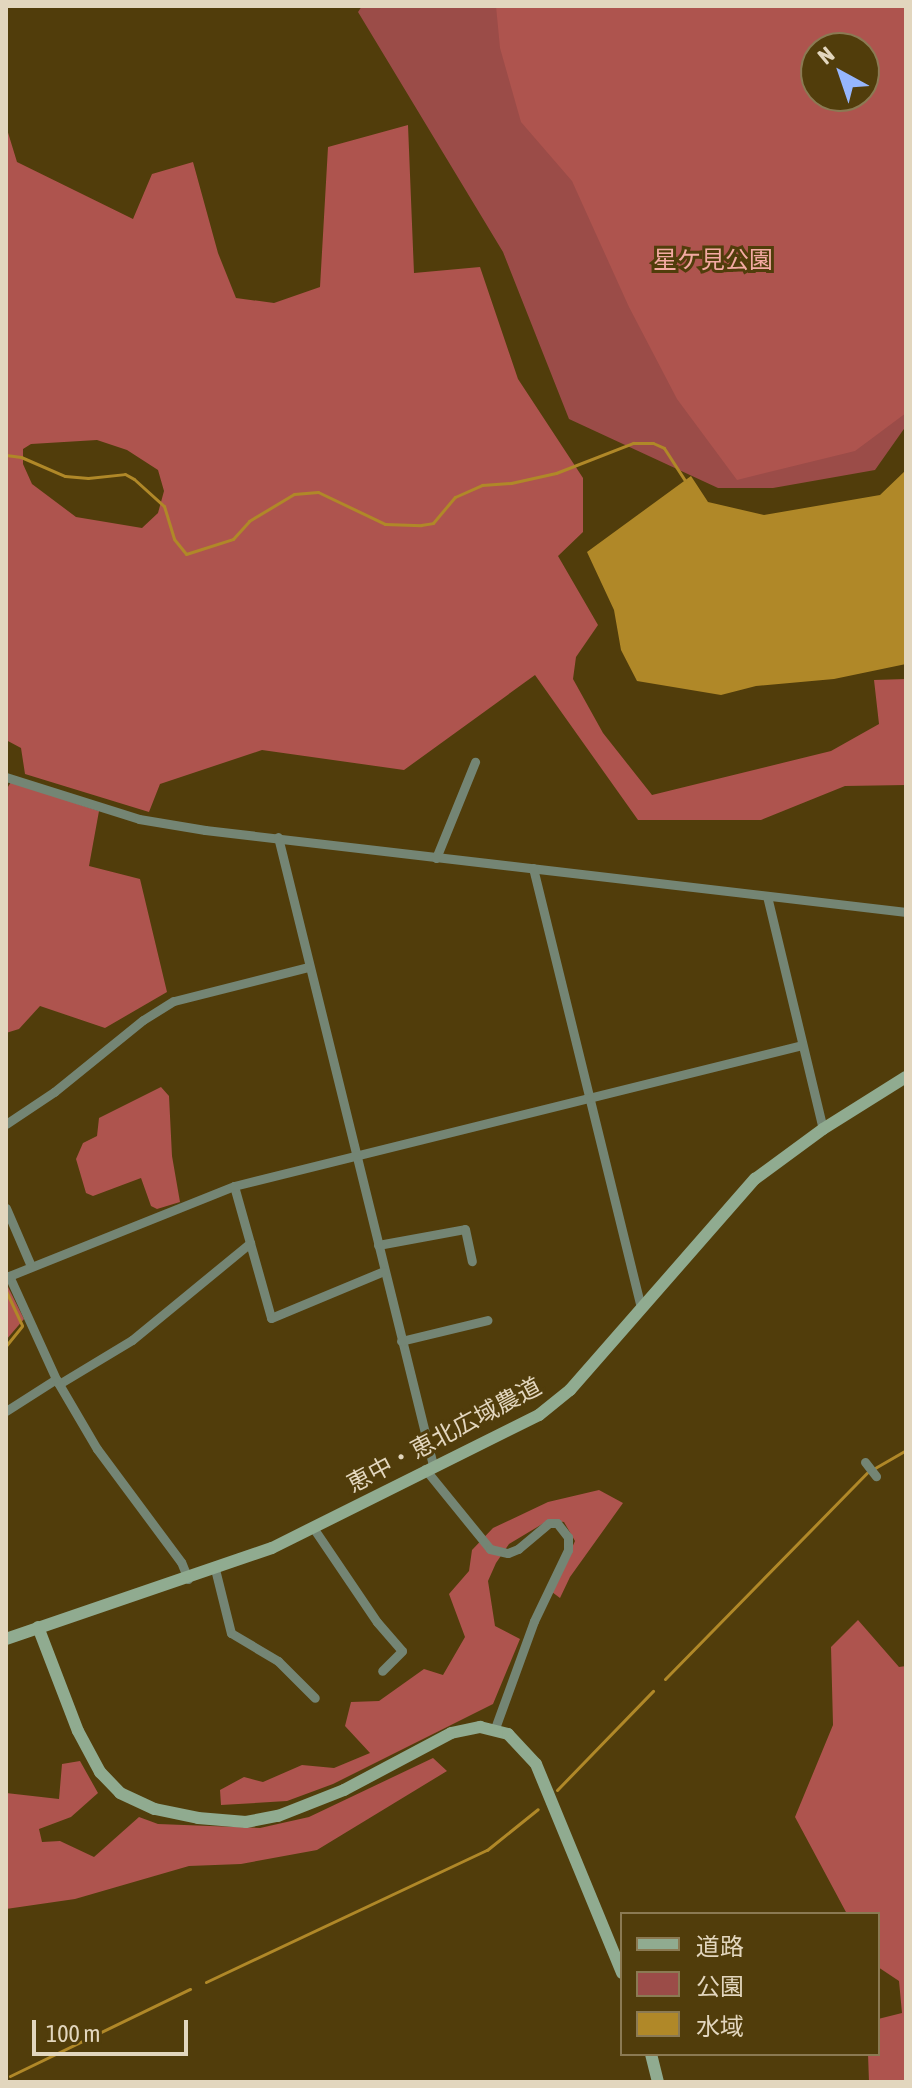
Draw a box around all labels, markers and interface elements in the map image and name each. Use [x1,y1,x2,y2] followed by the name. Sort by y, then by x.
[800,32,880,112] north arrow
[813,41,839,69] text: N
[653,246,773,274] park label: 星ケ見公園
[342,1372,546,1498] street label: 恵中・恵北広域農道
[620,1912,880,2056] legend
[696,1933,744,1960] text: 道路
[696,1973,744,2000] text: 公園
[36,2004,192,2054] scale bar
[696,2013,744,2040] text: 水域
[46,2020,100,2047] text: 100 m

